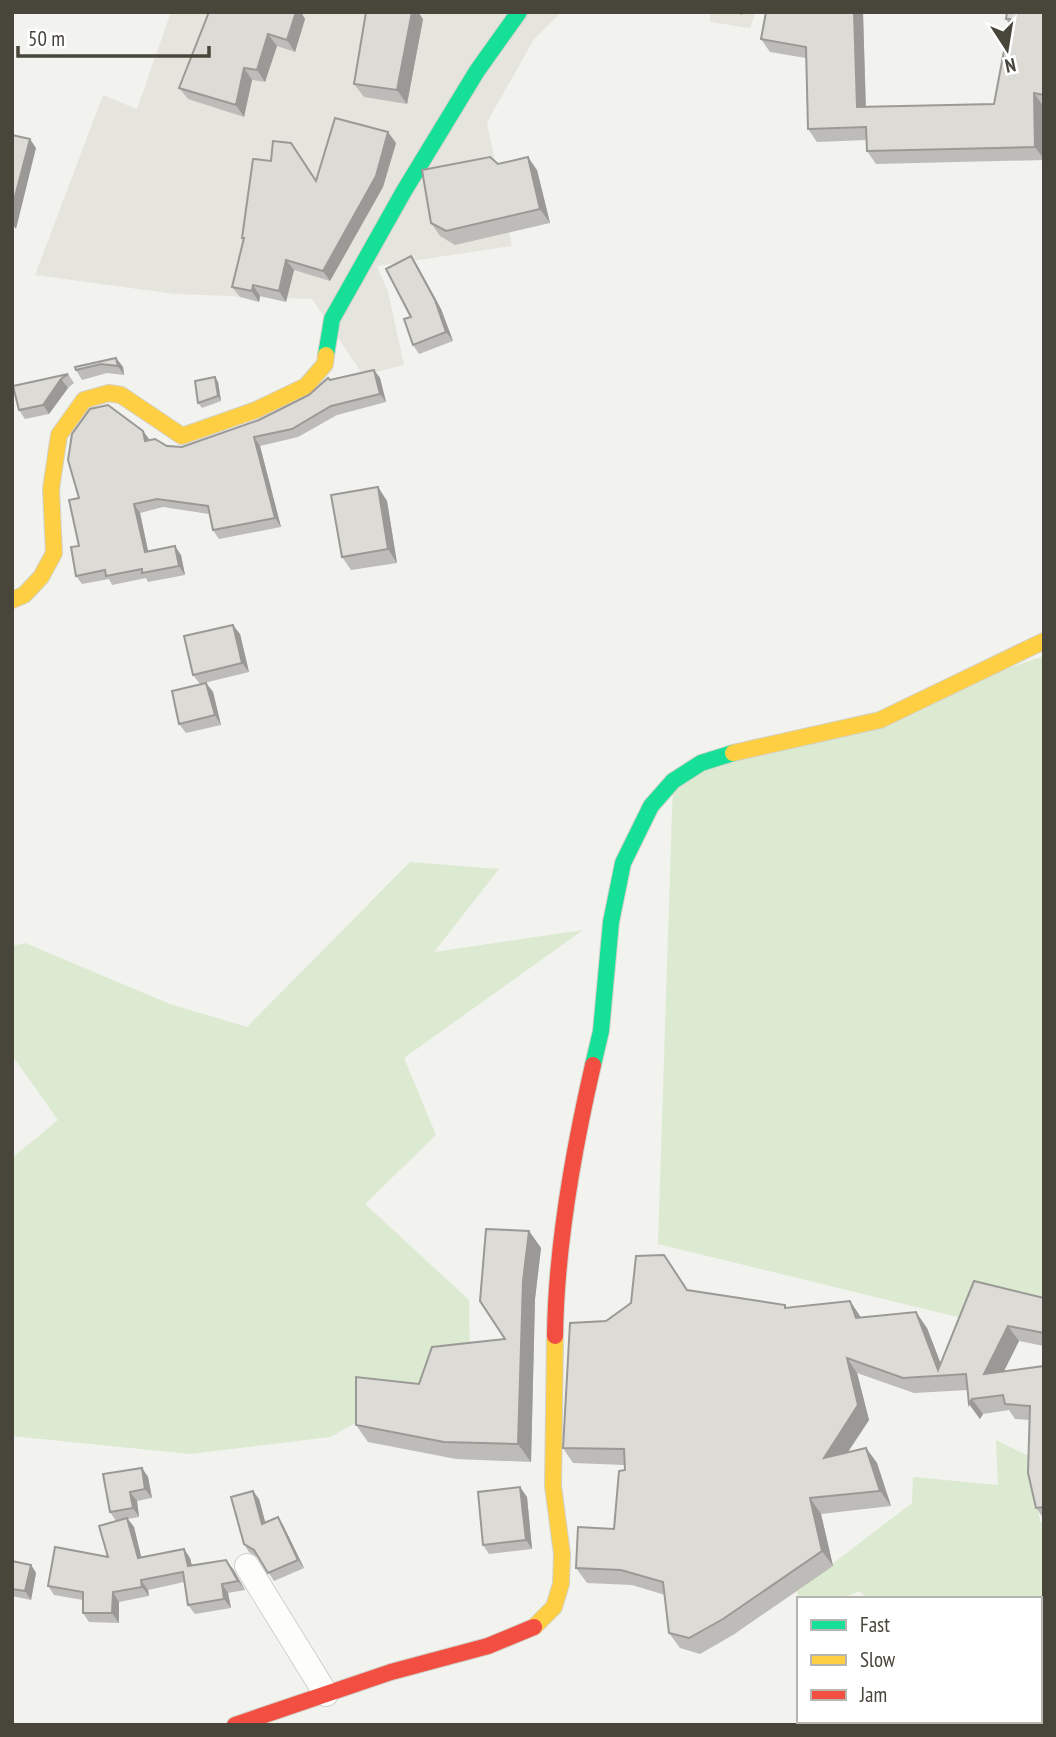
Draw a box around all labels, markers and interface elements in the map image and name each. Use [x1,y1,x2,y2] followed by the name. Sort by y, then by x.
[18,14,208,58] scale bar
[972,14,1042,84] north arrow
[28,25,65,52] text: 50 m
[1003,53,1018,78] text: N
[797,1597,1042,1723] legend
[860,1611,890,1638] text: Fast
[860,1646,896,1673] text: Slow
[859,1681,887,1708] text: Jam

